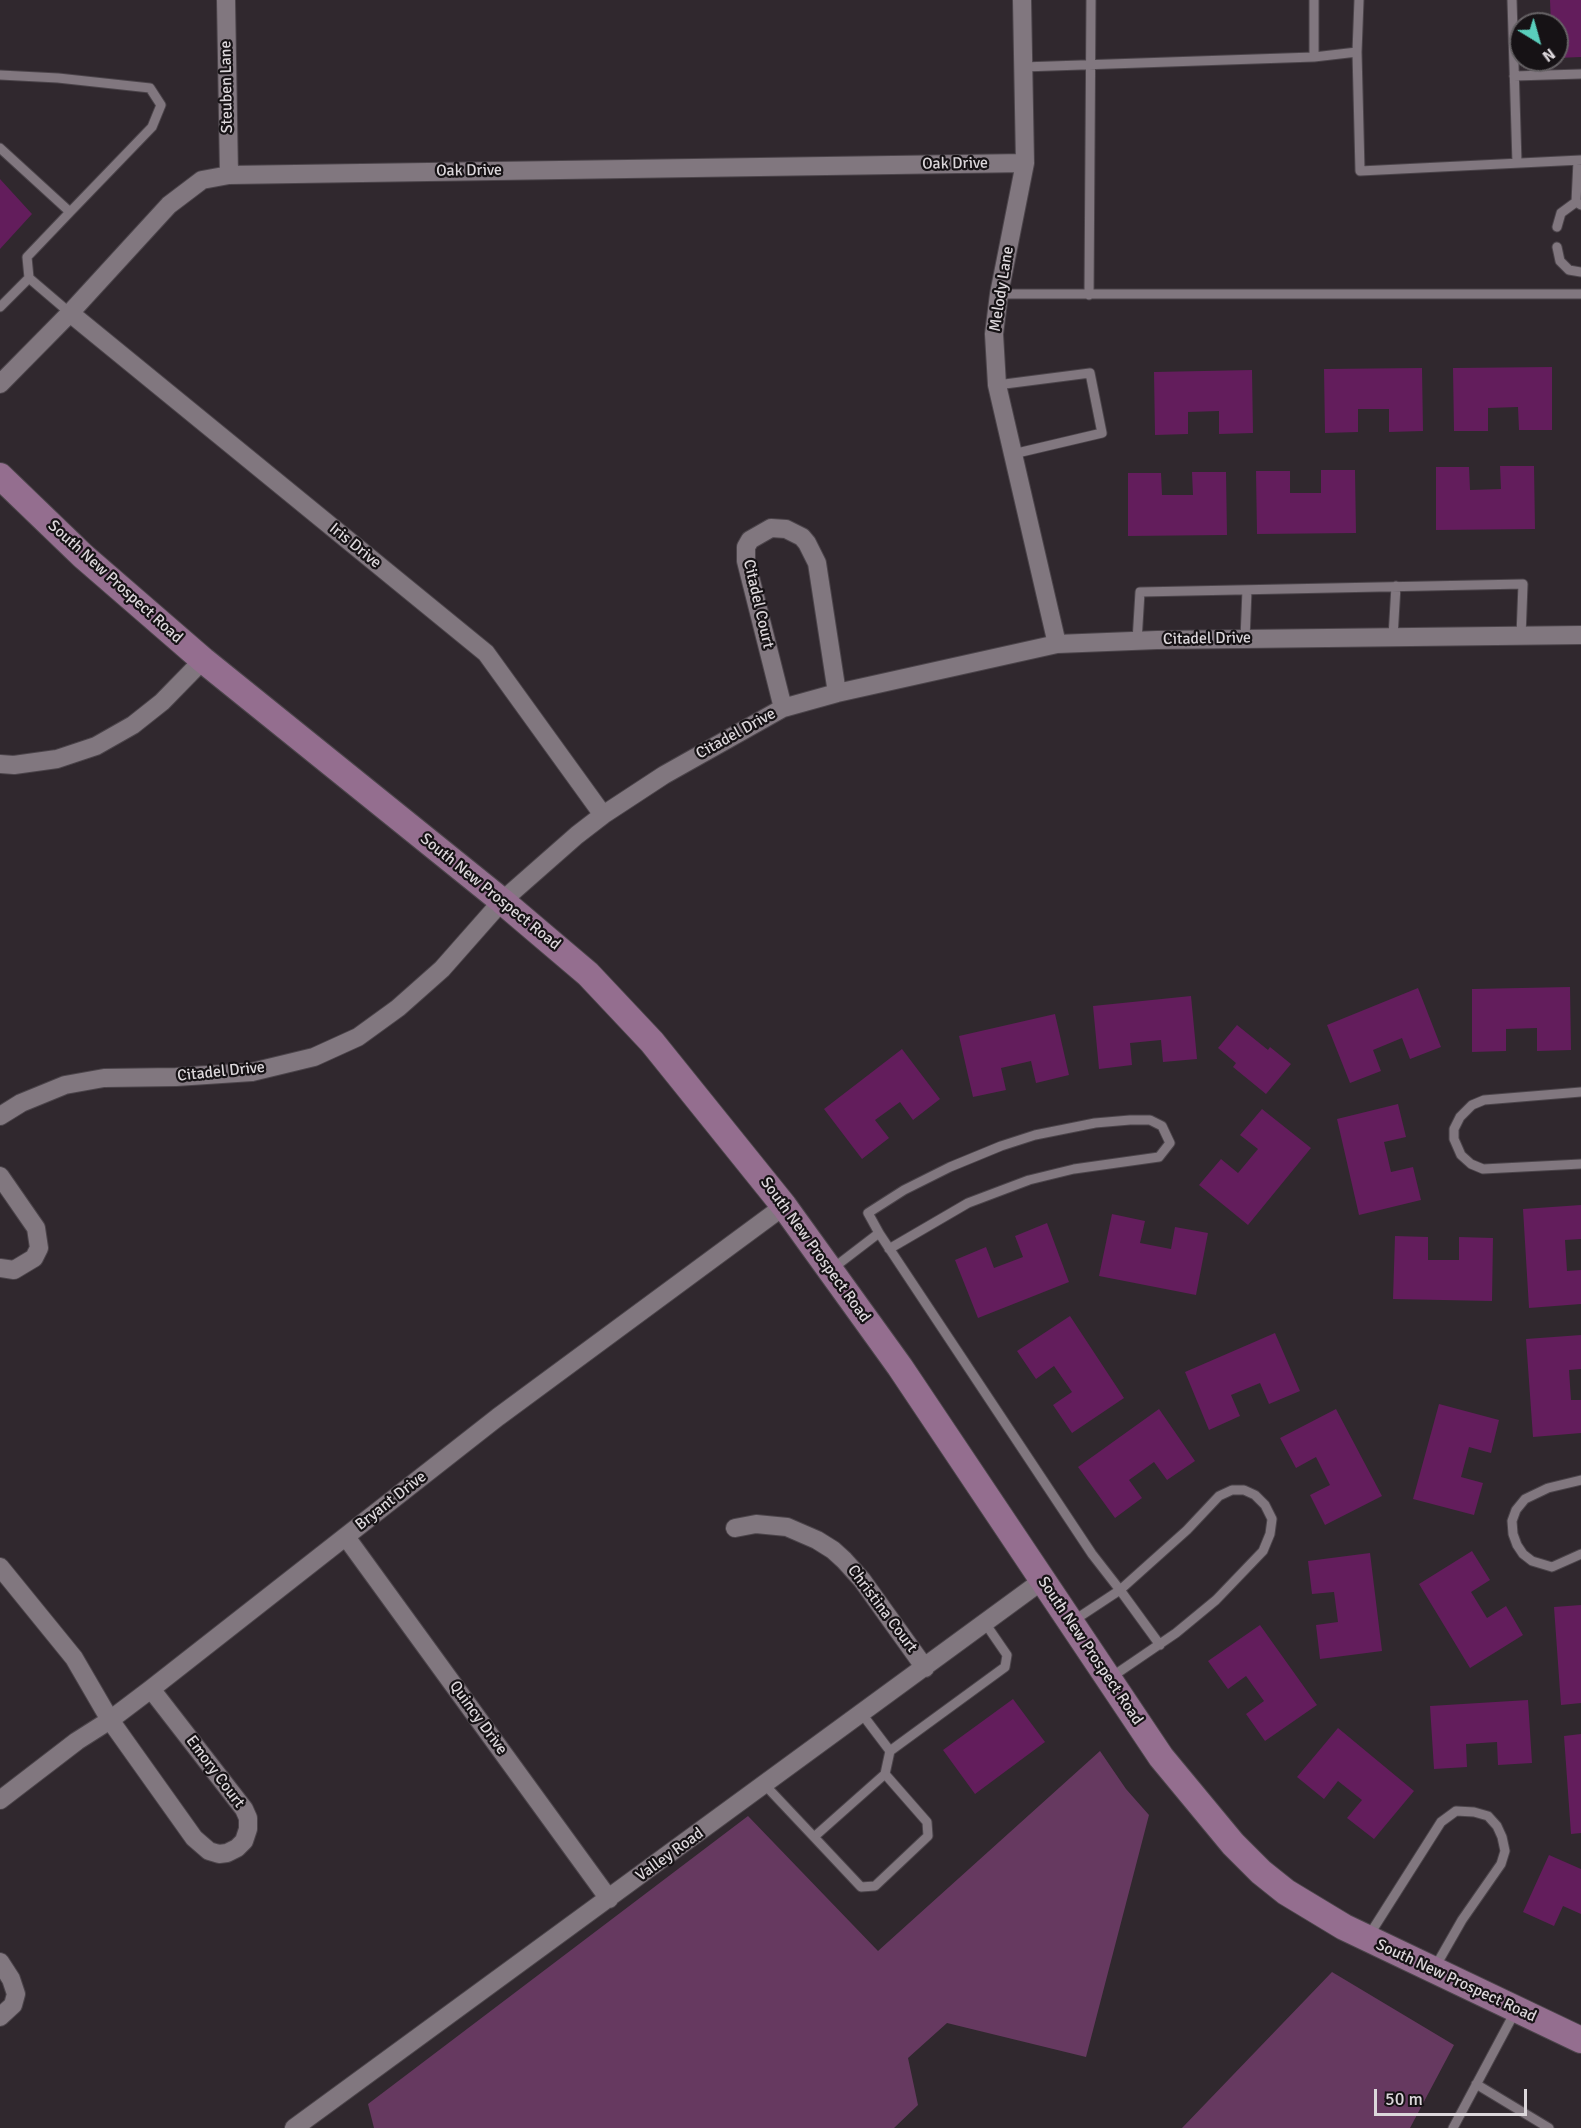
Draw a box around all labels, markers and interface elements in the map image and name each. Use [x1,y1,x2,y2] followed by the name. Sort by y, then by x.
[1509,12,1569,72] north arrow
[217,40,237,134] street label: Steuben Lane
[1538,43,1559,66] text: N
[922,154,988,174] street label: Oak Drive
[436,161,502,181] street label: Oak Drive
[986,245,1018,333] street label: Melody Lane
[44,516,186,648] street label: South New Prospect Road
[325,519,385,573] street label: Iris Drive
[738,558,778,650] street label: Citadel Court
[1163,629,1251,649] street label: Citadel Drive
[693,704,779,764] street label: Citadel Drive
[416,830,564,954] street label: South New Prospect Road
[176,1058,266,1086] street label: Citadel Drive
[756,1174,874,1326] street label: South New Prospect Road
[352,1467,430,1535] street label: Bryant Drive
[843,1561,921,1657] street label: Christina Court
[1033,1573,1147,1729] street label: South New Prospect Road
[445,1677,511,1759] street label: Quincy Drive
[181,1732,249,1812] street label: Emory Court
[632,1824,708,1886] street label: Valley Road
[1373,1935,1539,2027] street label: South New Prospect Road
[1377,2077,1530,2115] scale bar
[1385,2088,1423,2110] text: 50 m

